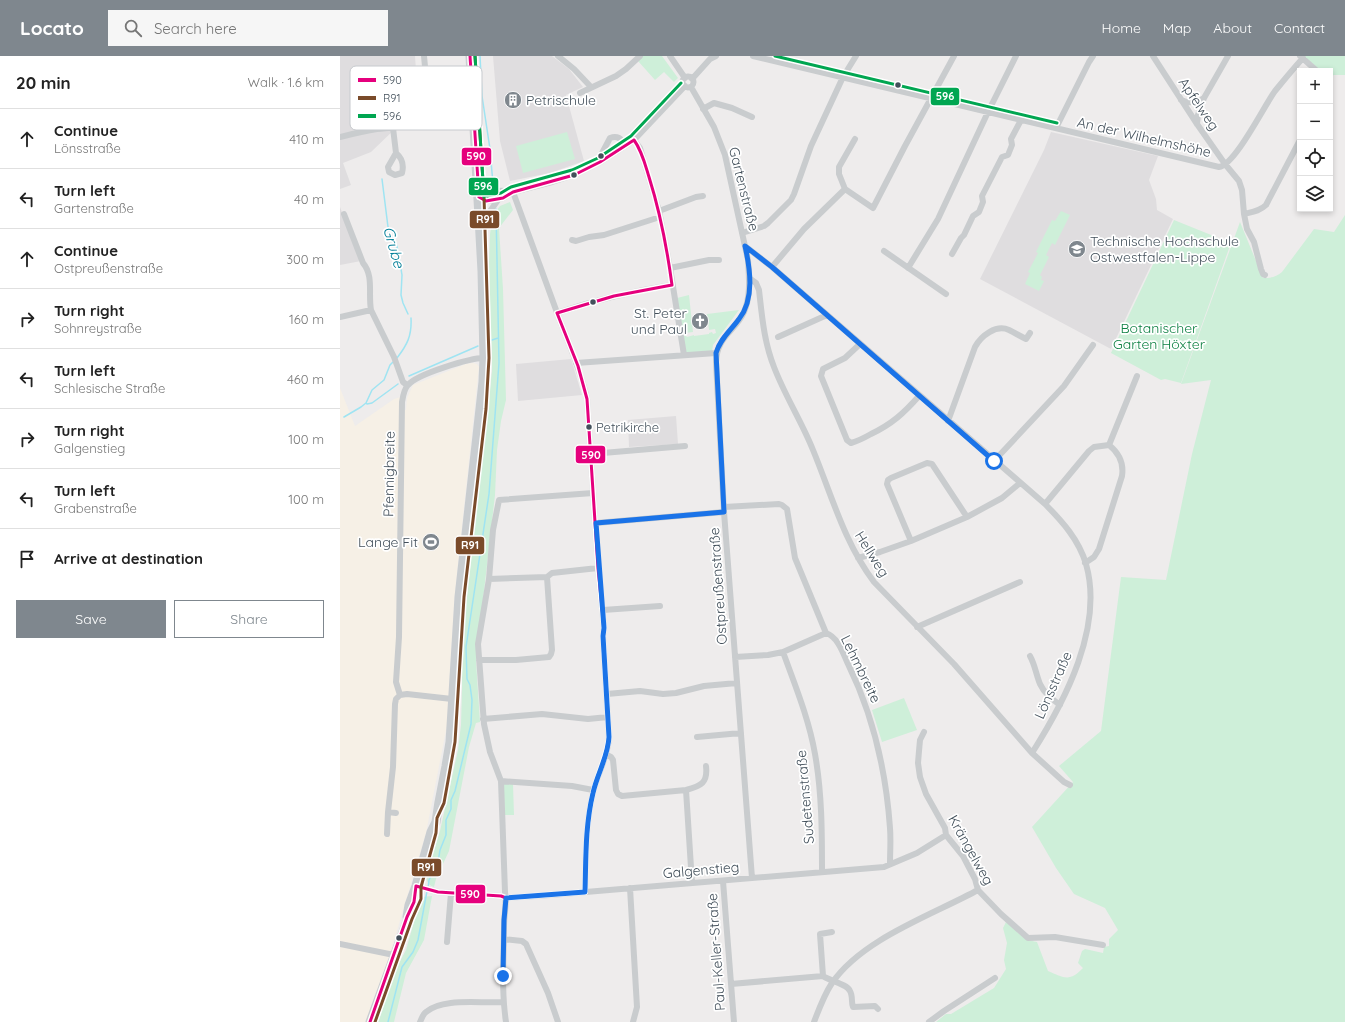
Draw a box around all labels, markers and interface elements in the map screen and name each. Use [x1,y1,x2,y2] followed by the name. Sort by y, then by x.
[108,10,388,46] search box
[20,16,84,40] text: Locato
[122,17,144,39] icon: search
[154,19,237,38] text: Search here
[1102,19,1141,37] text: Home
[1163,19,1191,37] text: Map
[1213,19,1252,37] text: About
[1274,19,1325,37] text: Contact
[350,66,482,130] legend
[1297,68,1333,212] map controls
[1297,68,1333,104] button: +
[16,72,71,93] text: 20 min
[383,73,402,87] text: 590
[248,74,324,90] text: Walk · 1.6 km
[1175,74,1223,134] street label: Apfelweg
[893,80,903,90] unlabelled marker
[930,87,960,106] line badge: 596
[936,89,954,103] text: 596
[503,90,523,110] building icon: Petrischule
[383,91,401,105] text: R91
[526,91,596,109] place label: Petrischule
[1297,104,1333,140] button: −
[383,109,401,123] text: 596
[1075,113,1213,161] street label: An der Wilhelmshöhe
[54,121,118,140] text: Continue
[16,128,38,150] icon: ahead
[289,131,324,147] text: 410 m
[54,140,121,156] text: Lönsstraße
[1297,140,1333,176] button: locate
[725,145,763,233] street label: Gartenstraße
[461,147,492,166] line badge: 590
[466,149,486,163] text: 590
[596,151,606,161] unlabelled marker
[569,170,579,180] unlabelled marker
[1297,176,1333,212] button: layers
[468,177,499,196] line badge: 596
[474,179,492,193] text: 596
[54,181,116,200] text: Turn left
[16,188,38,210] icon: left
[294,191,324,207] text: 40 m
[54,200,134,216] text: Gartenstraße
[469,210,500,229] line badge: R91
[476,212,494,226] text: R91
[379,224,409,270] water label: Grube
[1090,232,1239,266] place label: Technische Hochschule Ostwestfalen-Lippe
[1067,239,1087,259] school or university icon: Technische Hochschule Ostwestfalen-Lippe
[54,241,118,260] text: Continue
[16,248,38,270] icon: ahead
[286,251,324,267] text: 300 m
[54,260,163,276] text: Ostpreußenstraße
[588,297,598,307] unlabelled marker
[54,301,125,320] text: Turn right
[631,304,688,338] place label: St. Peter und Paul
[16,308,38,330] icon: right
[289,311,324,327] text: 160 m
[690,311,710,331] church icon: St. Peter und Paul
[1113,319,1206,353] park label: Botanischer Garten Höxter
[54,320,142,336] text: Sohnreystraße
[54,361,116,380] text: Turn left
[16,368,38,390] icon: left
[287,371,324,387] text: 460 m
[54,380,165,396] text: Schlesische Straße
[596,419,659,435] place label: Petrikirche
[54,421,125,440] text: Turn right
[584,422,594,432] marker: Petrikirche
[16,428,38,450] icon: right
[288,431,324,447] text: 100 m
[379,431,399,517] street label: Pfennigbreite
[54,440,125,456] text: Galgenstieg
[575,445,606,464] line badge: 590
[581,448,601,462] text: 590
[985,452,1003,470] route start
[54,481,116,500] text: Turn left
[16,488,38,510] icon: left
[288,491,324,507] text: 100 m
[54,500,137,516] text: Grabenstraße
[705,527,731,645] street label: Ostpreußenstraße
[851,527,893,581] street label: Hellweg
[421,532,441,552] sports icon: Lange Fit
[358,533,418,551] place label: Lange Fit
[455,536,485,555] line badge: R91
[461,538,479,552] text: R91
[16,548,38,570] icon: arrive
[54,549,203,568] text: Arrive at destination
[16,600,166,638] button: Save
[174,600,324,638] button: Share
[837,632,885,706] street label: Lehmbreite
[1030,648,1076,722] street label: Lönsstraße
[792,749,818,845] street label: Sudetenstraße
[944,812,998,888] street label: Krängelweg
[411,858,442,877] line badge: R91
[662,858,740,882] street label: Galgenstieg
[417,860,435,874] text: R91
[455,884,486,904] line badge: 590
[460,887,480,901] text: 590
[703,892,729,1012] street label: Paul-Keller-Straße
[394,933,404,943] unlabelled marker
[494,967,512,985] route end

